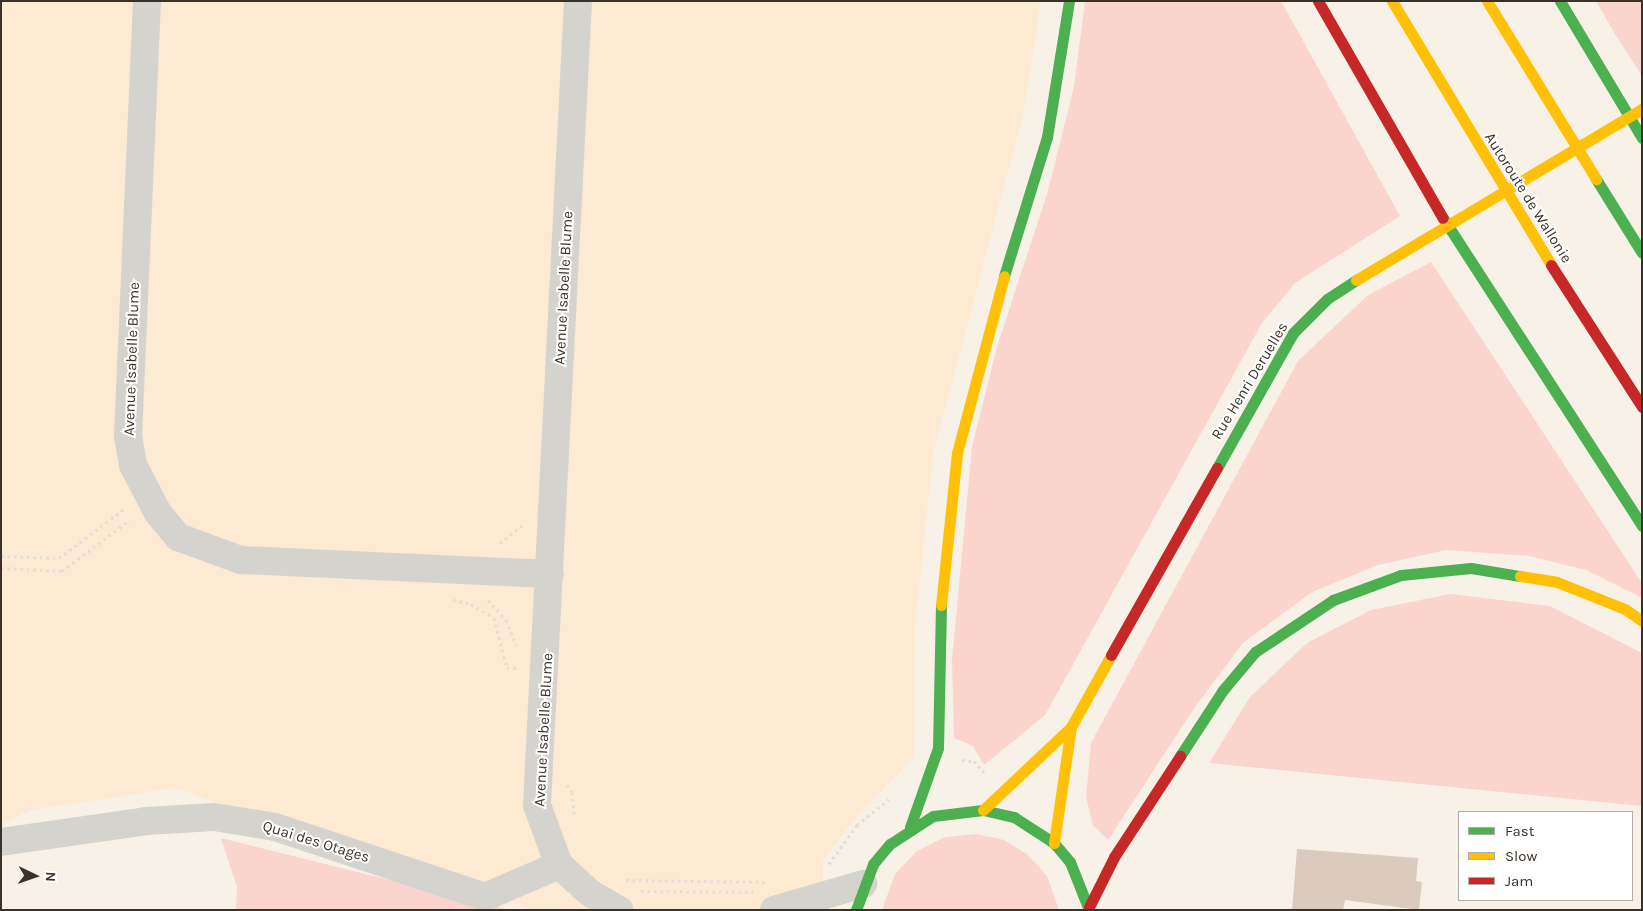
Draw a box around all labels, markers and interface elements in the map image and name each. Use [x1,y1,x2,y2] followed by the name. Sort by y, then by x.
[1481,129,1575,267] street label: Autoroute de Wallonie
[551,211,577,365] street label: Avenue Isabelle Blume
[120,282,144,436] street label: Avenue Isabelle Blume
[1208,319,1292,443] street label: Rue Henri Deruelles
[531,653,557,807] street label: Avenue Isabelle Blume
[1458,811,1633,901] legend
[260,817,372,867] street label: Quai des Otages
[1505,822,1534,840] text: Fast
[1505,847,1537,865] text: Slow
[10,851,60,901] north arrow
[42,871,59,882] text: N
[1505,872,1533,890] text: Jam

